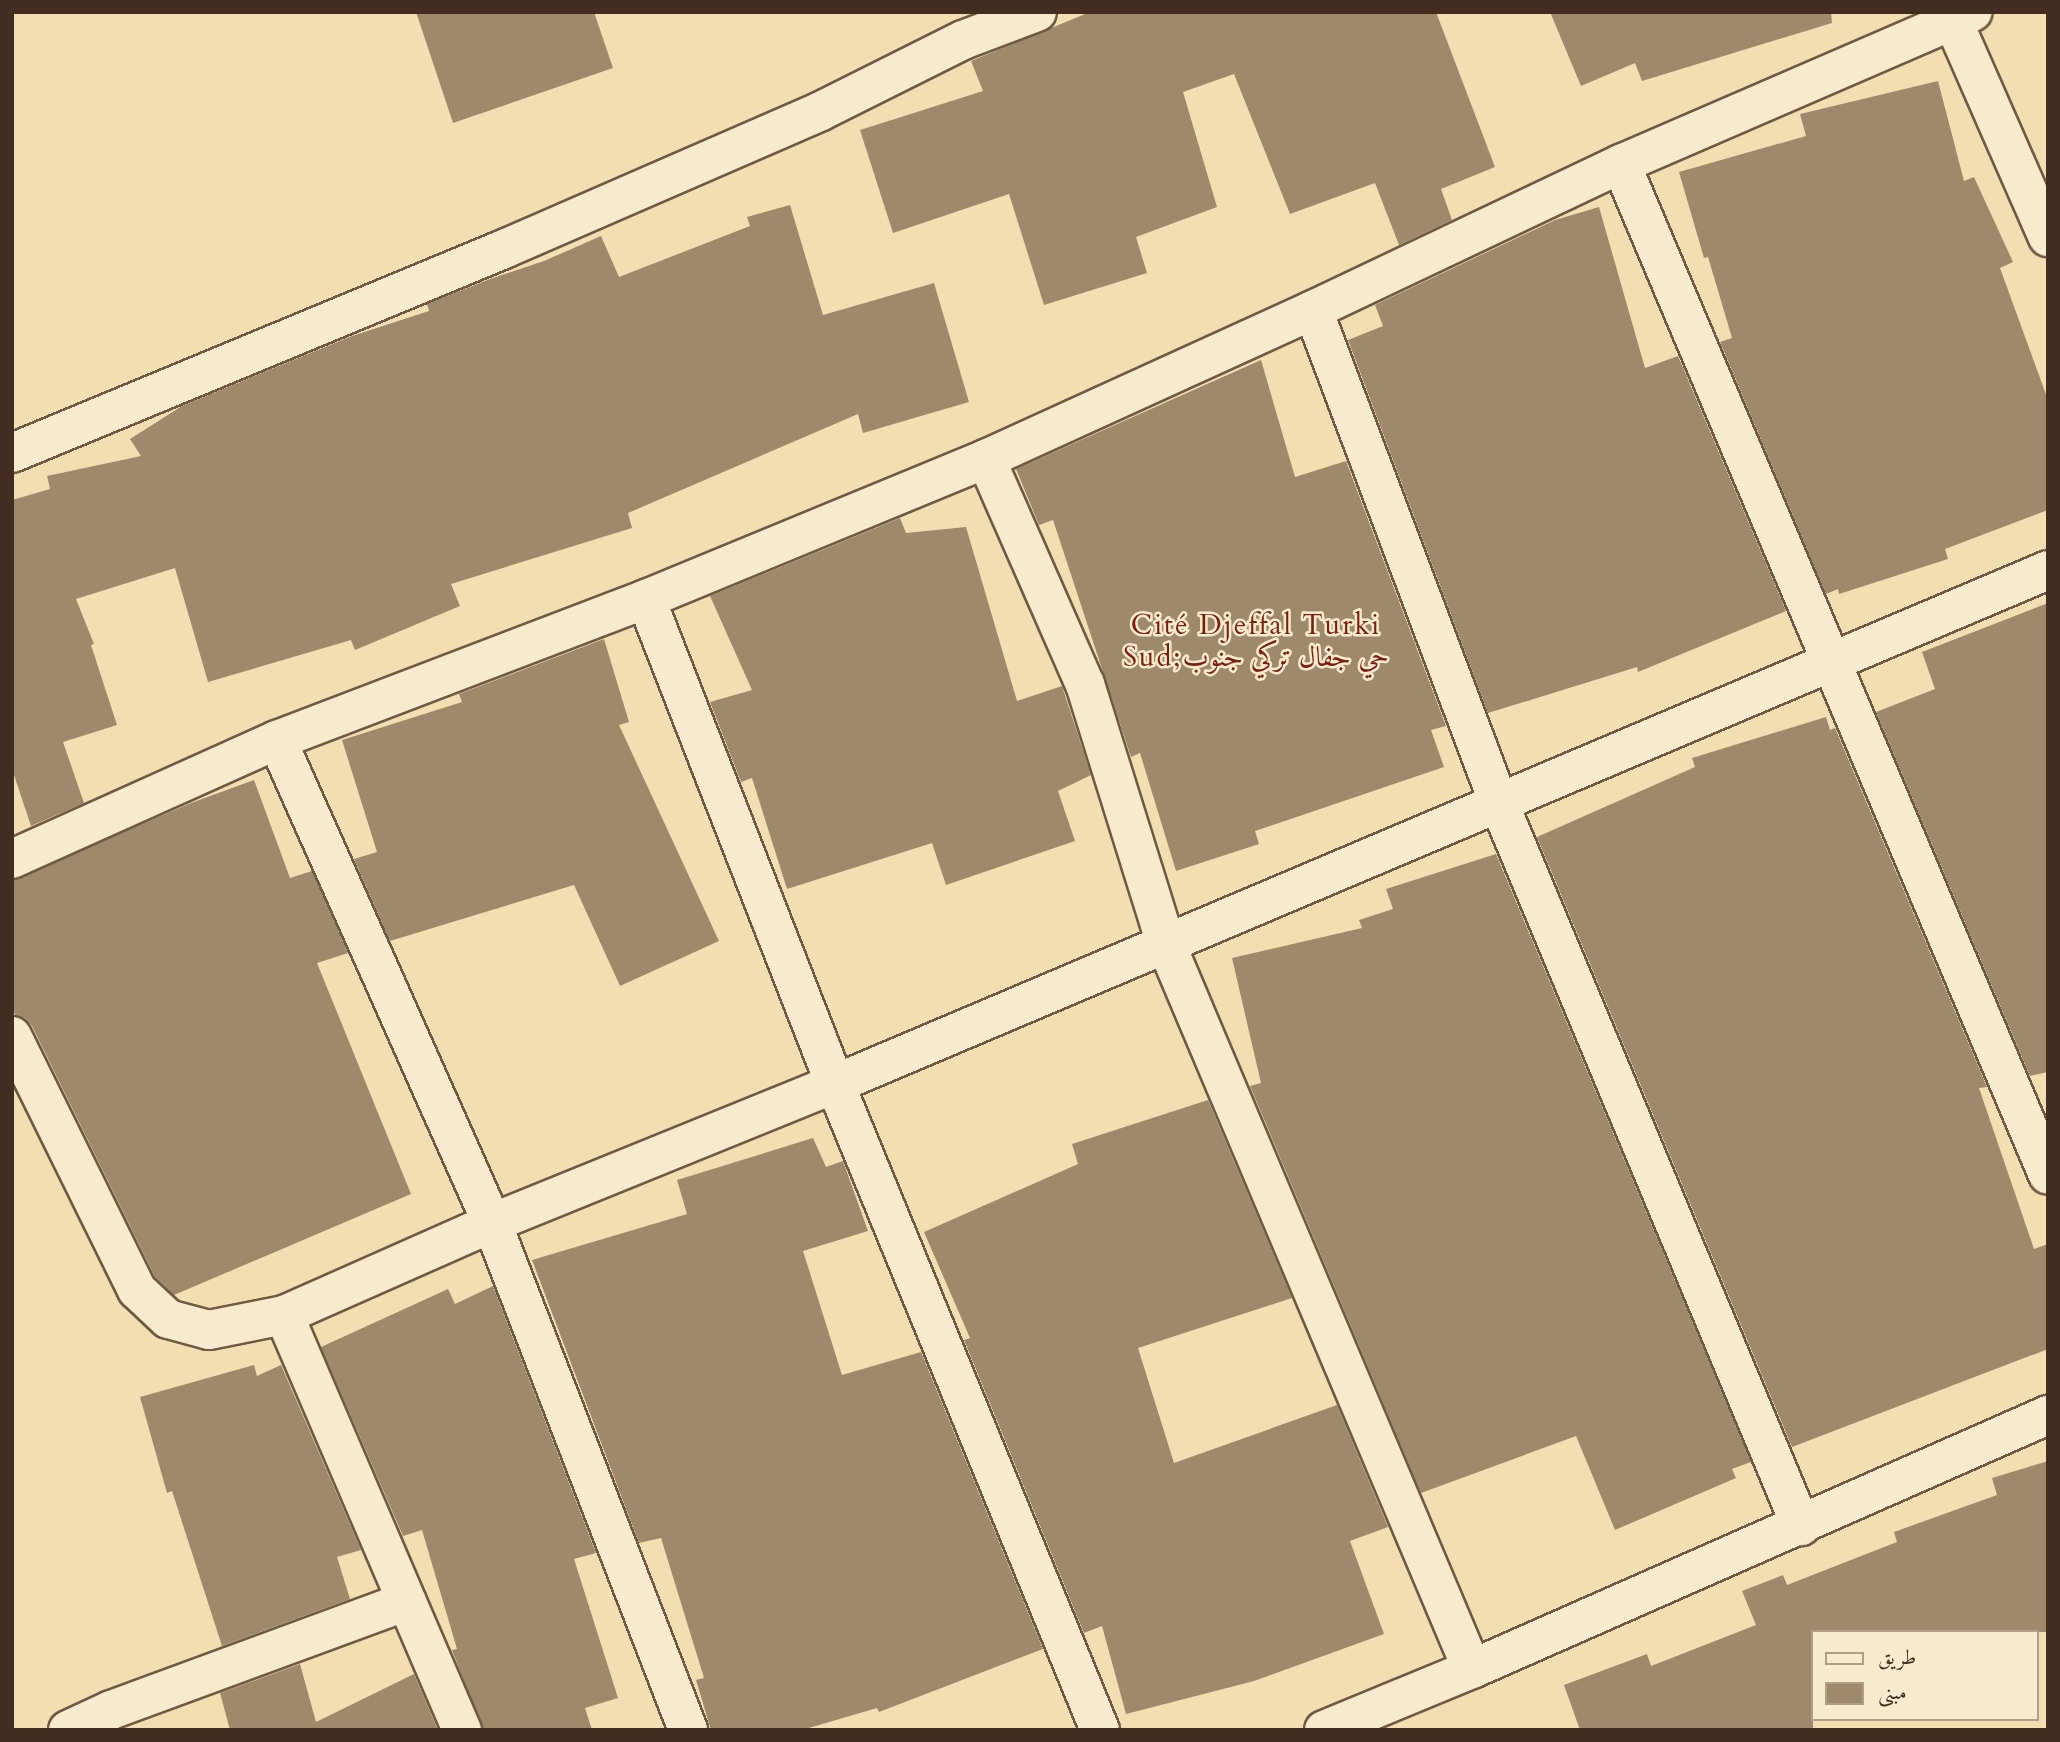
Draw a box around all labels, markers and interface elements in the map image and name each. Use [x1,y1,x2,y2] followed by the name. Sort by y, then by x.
[1127,608,1385,674] district label: Cité Djeffal Turki Sud;حي جفال تركي جنوب
[1812,1630,2039,1721] legend
[1878,1643,1916,1672] text: طريق
[1878,1678,1907,1707] text: مبنى

